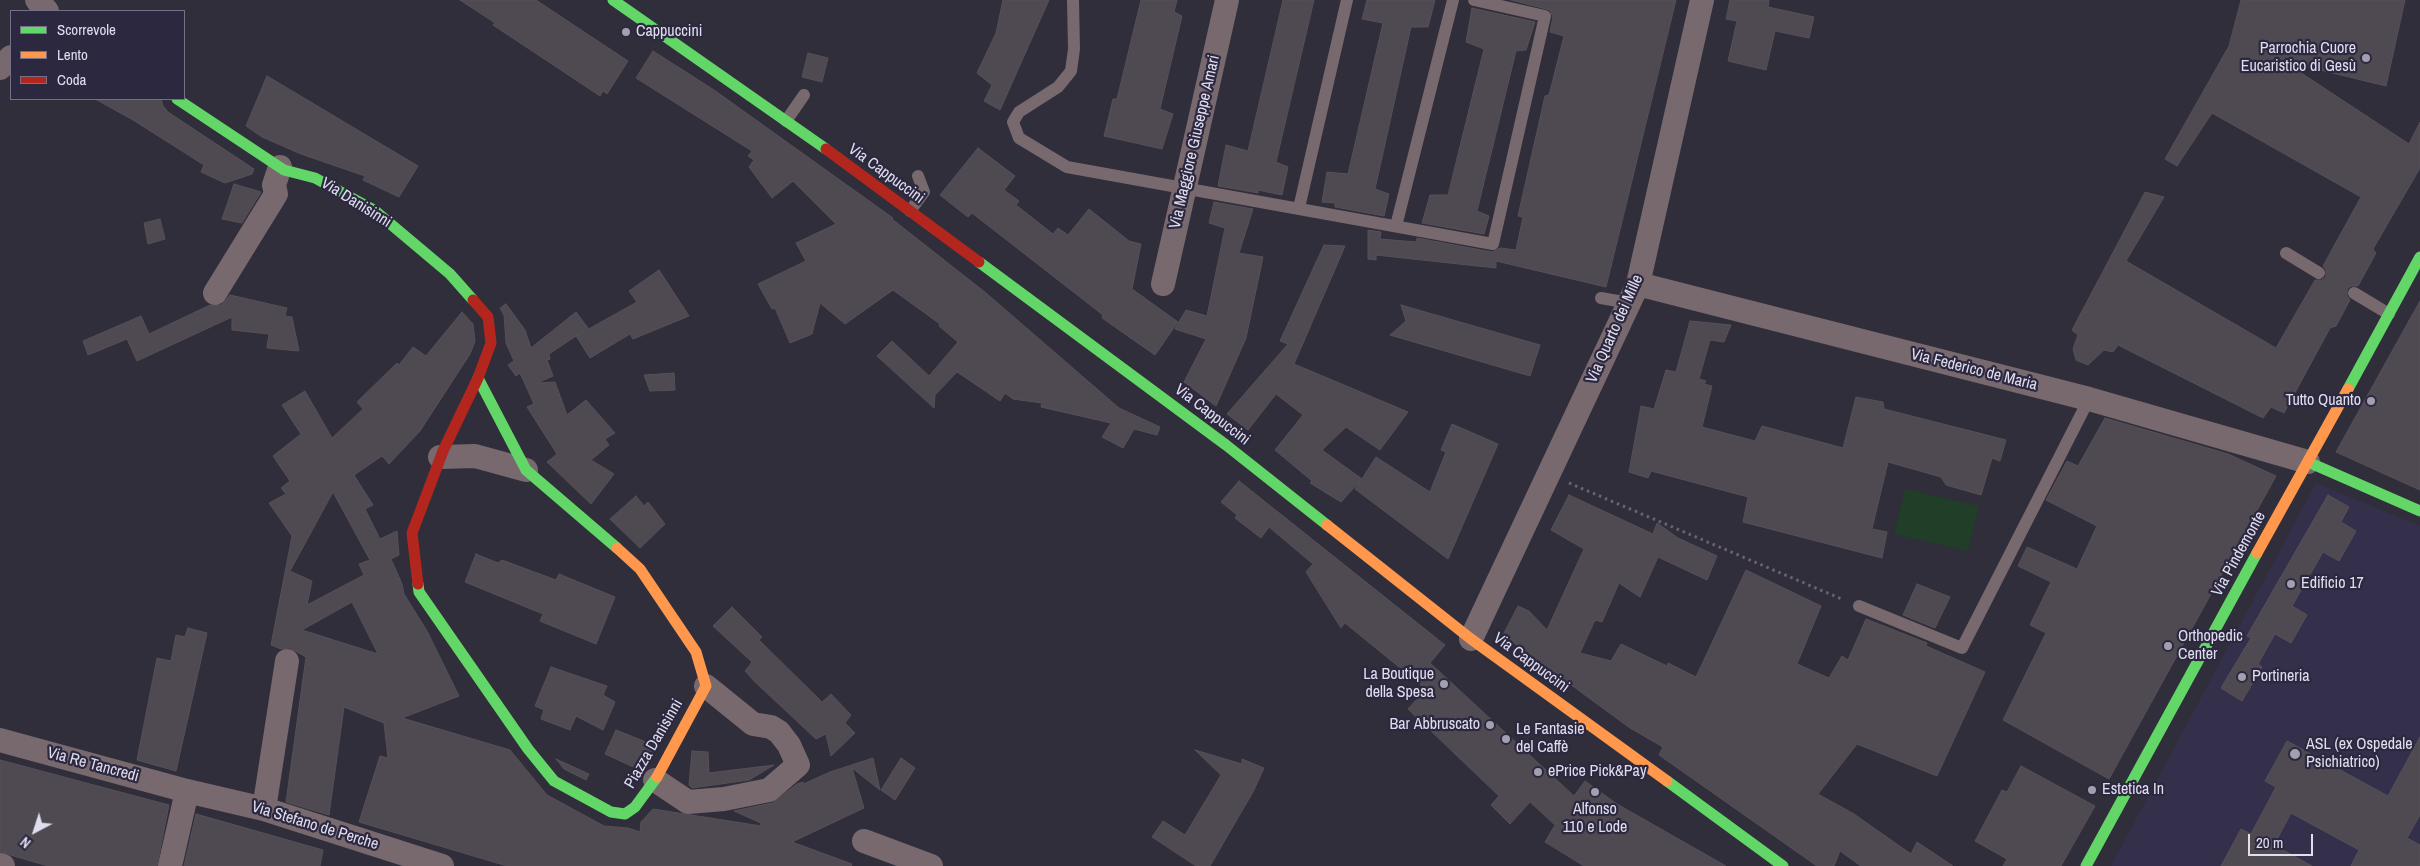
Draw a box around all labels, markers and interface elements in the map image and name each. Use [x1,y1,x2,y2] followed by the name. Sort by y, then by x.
[10,10,185,100] legend
[57,19,116,40] text: Scorrevole
[636,22,702,42] place label: Cappuccini
[620,26,632,38] marker: Cappuccini
[2241,39,2356,77] place label: Parrochia Cuore Eucaristico di Gesù
[57,44,88,65] text: Lento
[2360,52,2372,64] marker: Parrochia Cuore Eucaristico di Gesù
[1166,53,1224,231] street label: Via Maggiore Giuseppe Amari
[57,69,86,90] text: Coda
[844,140,928,208] street label: Via Cappuccini
[317,174,395,232] street label: Via Danisinni
[1583,272,1647,386] street label: Via Quarto dei Mille
[1909,345,2039,395] street label: Via Federico de Maria
[1170,380,1254,450] street label: Via Cappuccini
[2286,391,2361,411] place label: Tutto Quanto
[2365,395,2377,407] marker: Tutto Quanto
[2208,508,2270,600] street label: Via Pindemonte
[2301,574,2364,594] place label: Edificio 17
[2285,578,2297,590] marker: Edificio 17
[2178,627,2243,665] place label: Orthopedic Center
[1489,629,1573,697] street label: Via Cappuccini
[2162,640,2174,652] marker: Orthopedic Center
[1363,665,1434,703] place label: La Boutique della Spesa
[2252,667,2310,687] place label: Portineria
[2236,671,2248,683] marker: Portineria
[1438,678,1450,690] marker: La Boutique della Spesa
[621,696,687,792] street label: Piazza Danisinni
[1390,715,1480,735] place label: Bar Abbruscato
[1484,719,1496,731] marker: Bar Abbruscato
[1516,720,1585,758] place label: Le Fantasie del Caffè
[1500,733,1512,745] marker: Le Fantasie del Caffè
[2306,735,2412,773] place label: ASL (ex Ospedale Psichiatrico)
[45,744,141,786] street label: Via Re Tancredi
[2288,747,2302,761] marker: ASL (ex Ospedale Psichiatrico)
[1548,762,1646,782] place label: ePrice Pick&Pay
[1532,766,1544,778] marker: ePrice Pick&Pay
[2102,780,2164,800] place label: Estetica In
[2086,784,2098,796] marker: Estetica In
[1589,786,1601,798] marker: Alfonso 110 e Lode
[249,798,381,854] street label: Via Stefano de Perche
[1563,800,1627,838] place label: Alfonso 110 e Lode
[10,806,60,856] north arrow
[2250,824,2315,856] scale bar
[2256,832,2283,853] text: 20 m
[16,833,34,852] text: N

